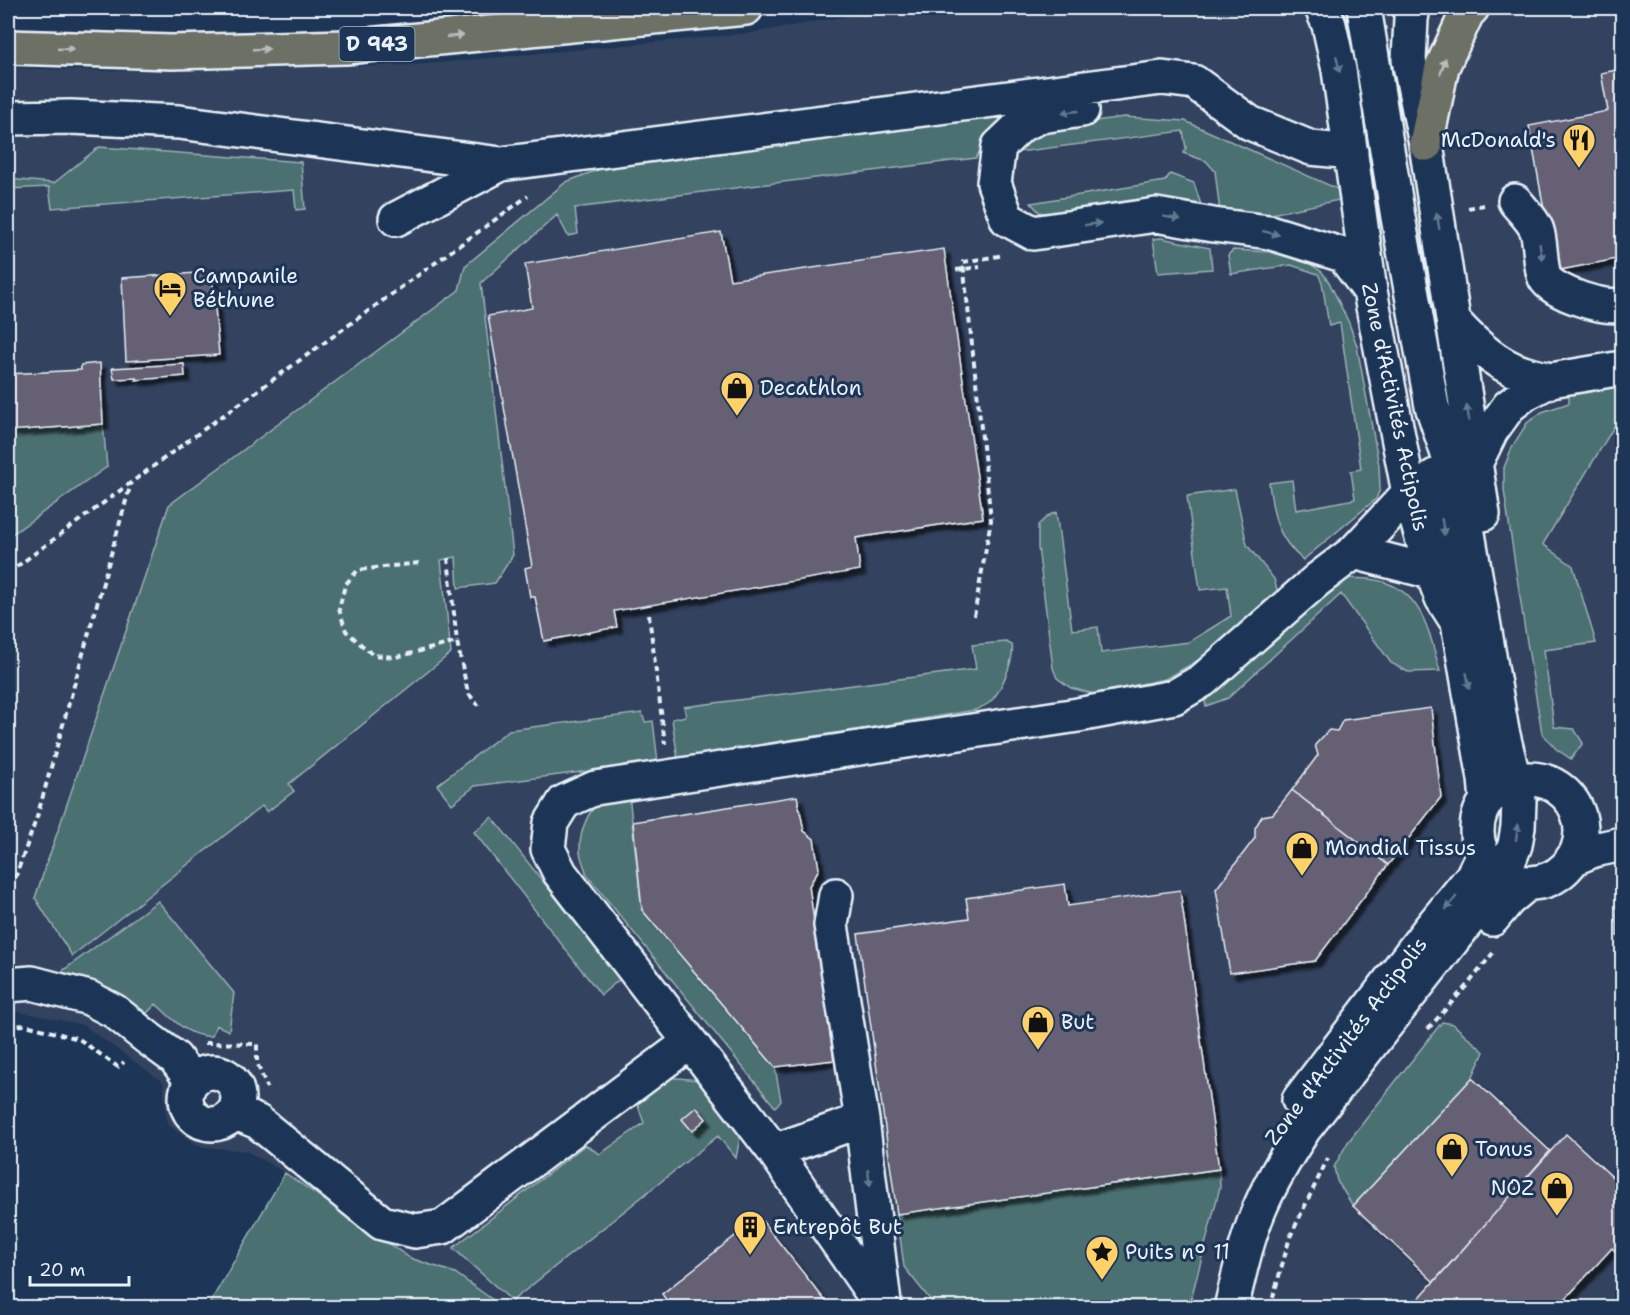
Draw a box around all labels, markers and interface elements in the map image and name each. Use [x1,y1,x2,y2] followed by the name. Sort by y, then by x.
[340,27,415,61] road number: D 943
[446,31,465,41] one-way arrow
[56,44,75,53] one-way arrow
[251,44,270,54] one-way arrow
[1333,54,1343,73] one-way arrow
[1439,57,1448,75] one-way arrow
[1060,107,1079,116] one-way arrow
[1561,122,1597,169] restaurant icon: McDonald's
[1441,126,1556,154] place label: McDonald's
[1433,211,1442,230] one-way arrow
[1163,214,1182,223] one-way arrow
[1084,220,1103,229] one-way arrow
[1261,229,1280,238] one-way arrow
[1536,242,1545,261] one-way arrow
[193,262,298,314] place label: Campanile Béthune
[152,270,188,317] hotel icon: Campanile Béthune
[1355,280,1435,534] street label: Zone d'Activités Actipolis
[719,370,755,417] shop icon: Decathlon
[760,374,862,402] place label: Decathlon
[1463,404,1472,423] one-way arrow
[1438,517,1447,536] one-way arrow
[1464,671,1473,690] one-way arrow
[1512,823,1522,842] one-way arrow
[1284,830,1320,877] shop icon: Mondial Tissus
[1325,834,1476,862] place label: Mondial Tissus
[1445,896,1458,911] one-way arrow
[1259,931,1433,1151] street label: Zone d'Activités Actipolis
[1020,1004,1056,1051] shop icon: But
[1061,1008,1095,1036] place label: But
[1434,1131,1470,1178] shop icon: Tonus
[1475,1135,1533,1163] place label: Tonus
[864,1169,873,1188] one-way arrow
[1539,1170,1575,1217] shop icon: NOZ
[1490,1174,1534,1202] place label: NOZ
[732,1209,768,1256] building icon: Entrepôt But
[773,1213,902,1241] place label: Entrepôt But
[1084,1234,1120,1281] place icon: Puits n° 11
[1125,1238,1230,1266] place label: Puits n° 11
[30,1249,129,1287] scale bar
[39,1258,85,1282] text: 20 m

